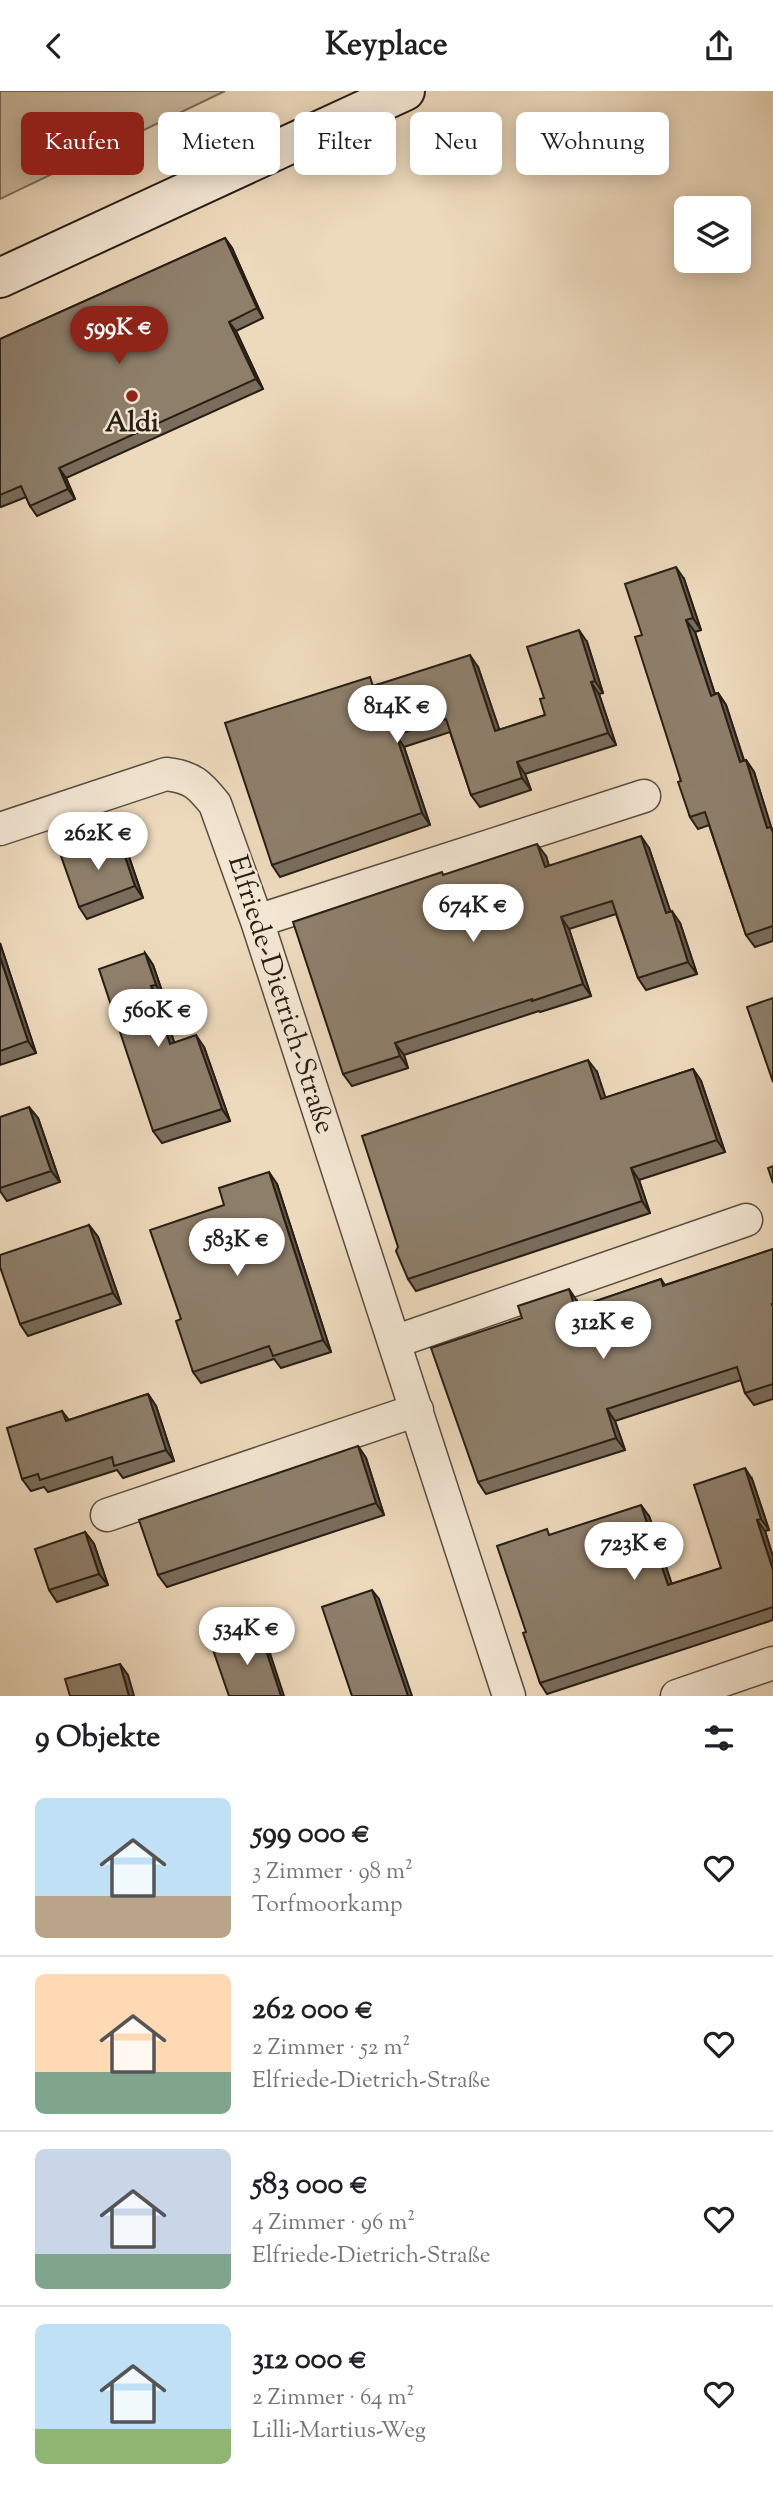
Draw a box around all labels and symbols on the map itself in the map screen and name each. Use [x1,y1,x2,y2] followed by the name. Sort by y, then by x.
[62,307,176,366] pin: 599K €
[124,388,140,404] marker: Aldi
[105,404,159,444] place label: Aldi
[340,685,454,745] pin: 814K €
[41,813,155,872] pin: 262K €
[216,851,344,1139] street label: Elfriede-Dietrich-Straße
[416,885,530,944] pin: 674K €
[101,989,215,1049] pin: 560K €
[180,1219,294,1278] pin: 583K €
[546,1301,660,1361] pin: 312K €
[577,1523,691,1582] pin: 723K €
[190,1607,304,1667] pin: 534K €

